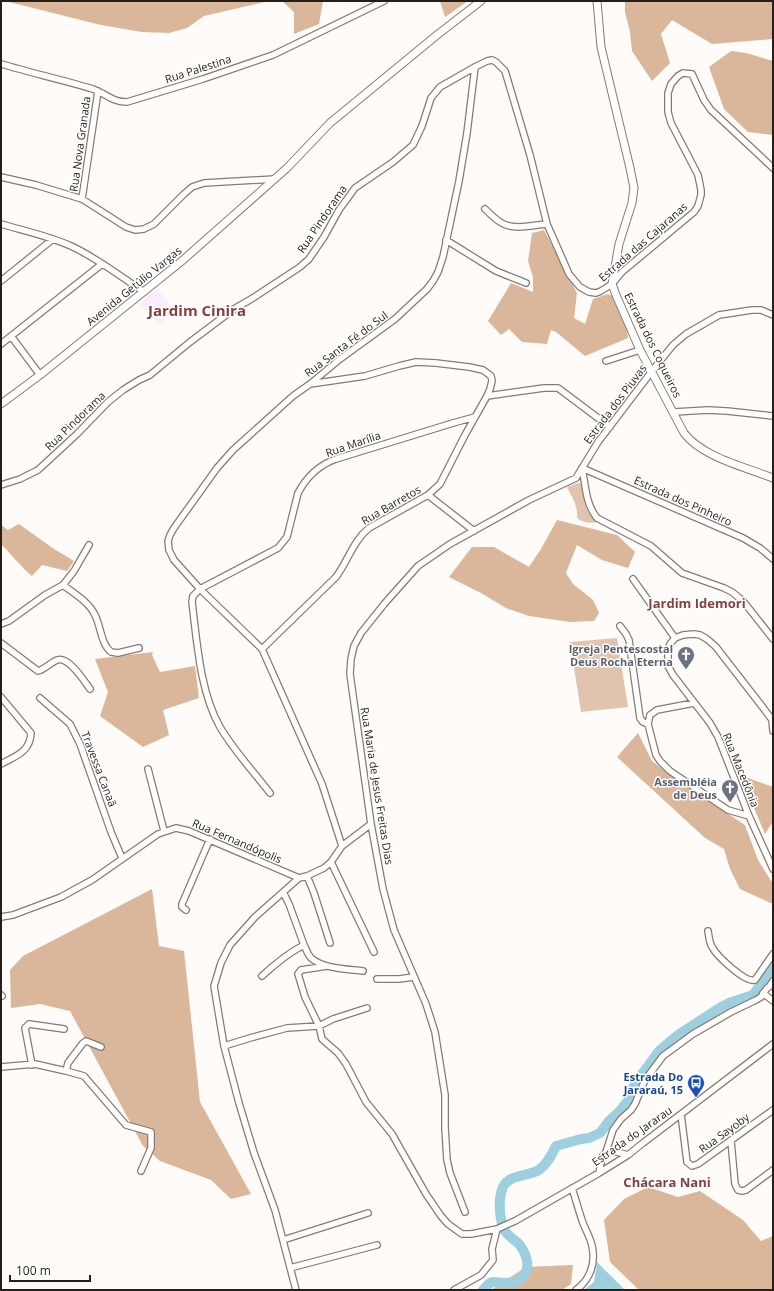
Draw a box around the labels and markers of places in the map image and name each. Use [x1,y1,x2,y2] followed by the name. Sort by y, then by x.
[569,641,673,669] place label: Igreja Pentescostal Deus Rocha Eterna
[676,645,696,670] church icon: Igreja Pentescostal Deus Rocha Eterna
[654,774,718,802] place label: Assembléia de Deus
[720,778,740,803] church icon: Assembléia de Deus
[623,1069,683,1097] place label: Estrada Do Jararaú, 15
[686,1073,706,1098] bus stop icon: Estrada Do Jararaú, 15

